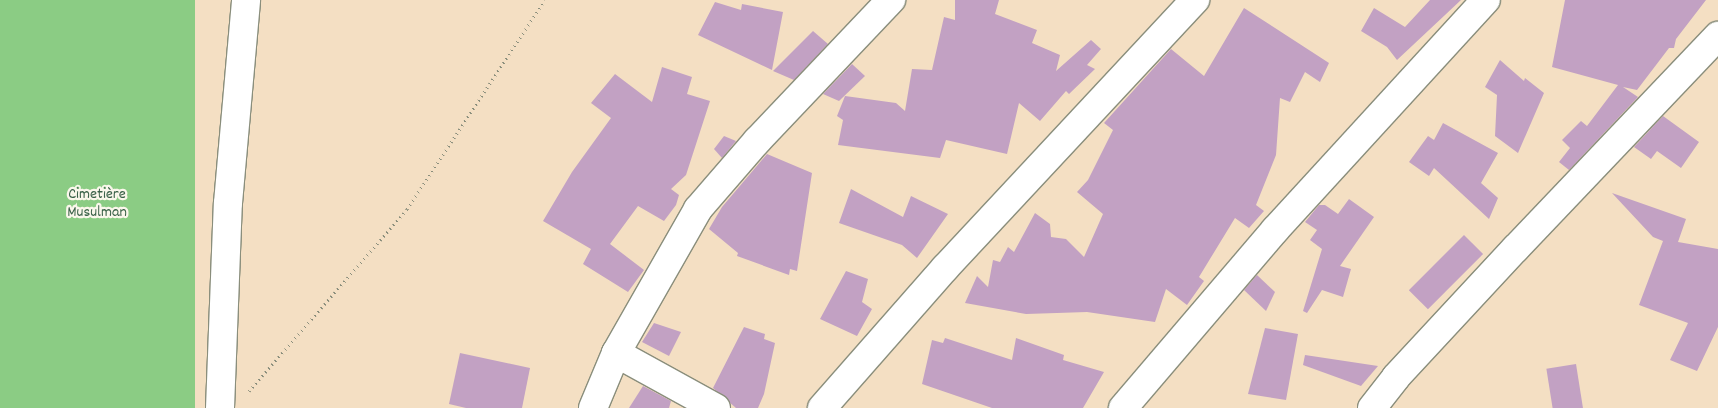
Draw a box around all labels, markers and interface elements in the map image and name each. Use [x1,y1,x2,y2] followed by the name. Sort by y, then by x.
[67,185,127,223] park label: Cimetière Musulman

